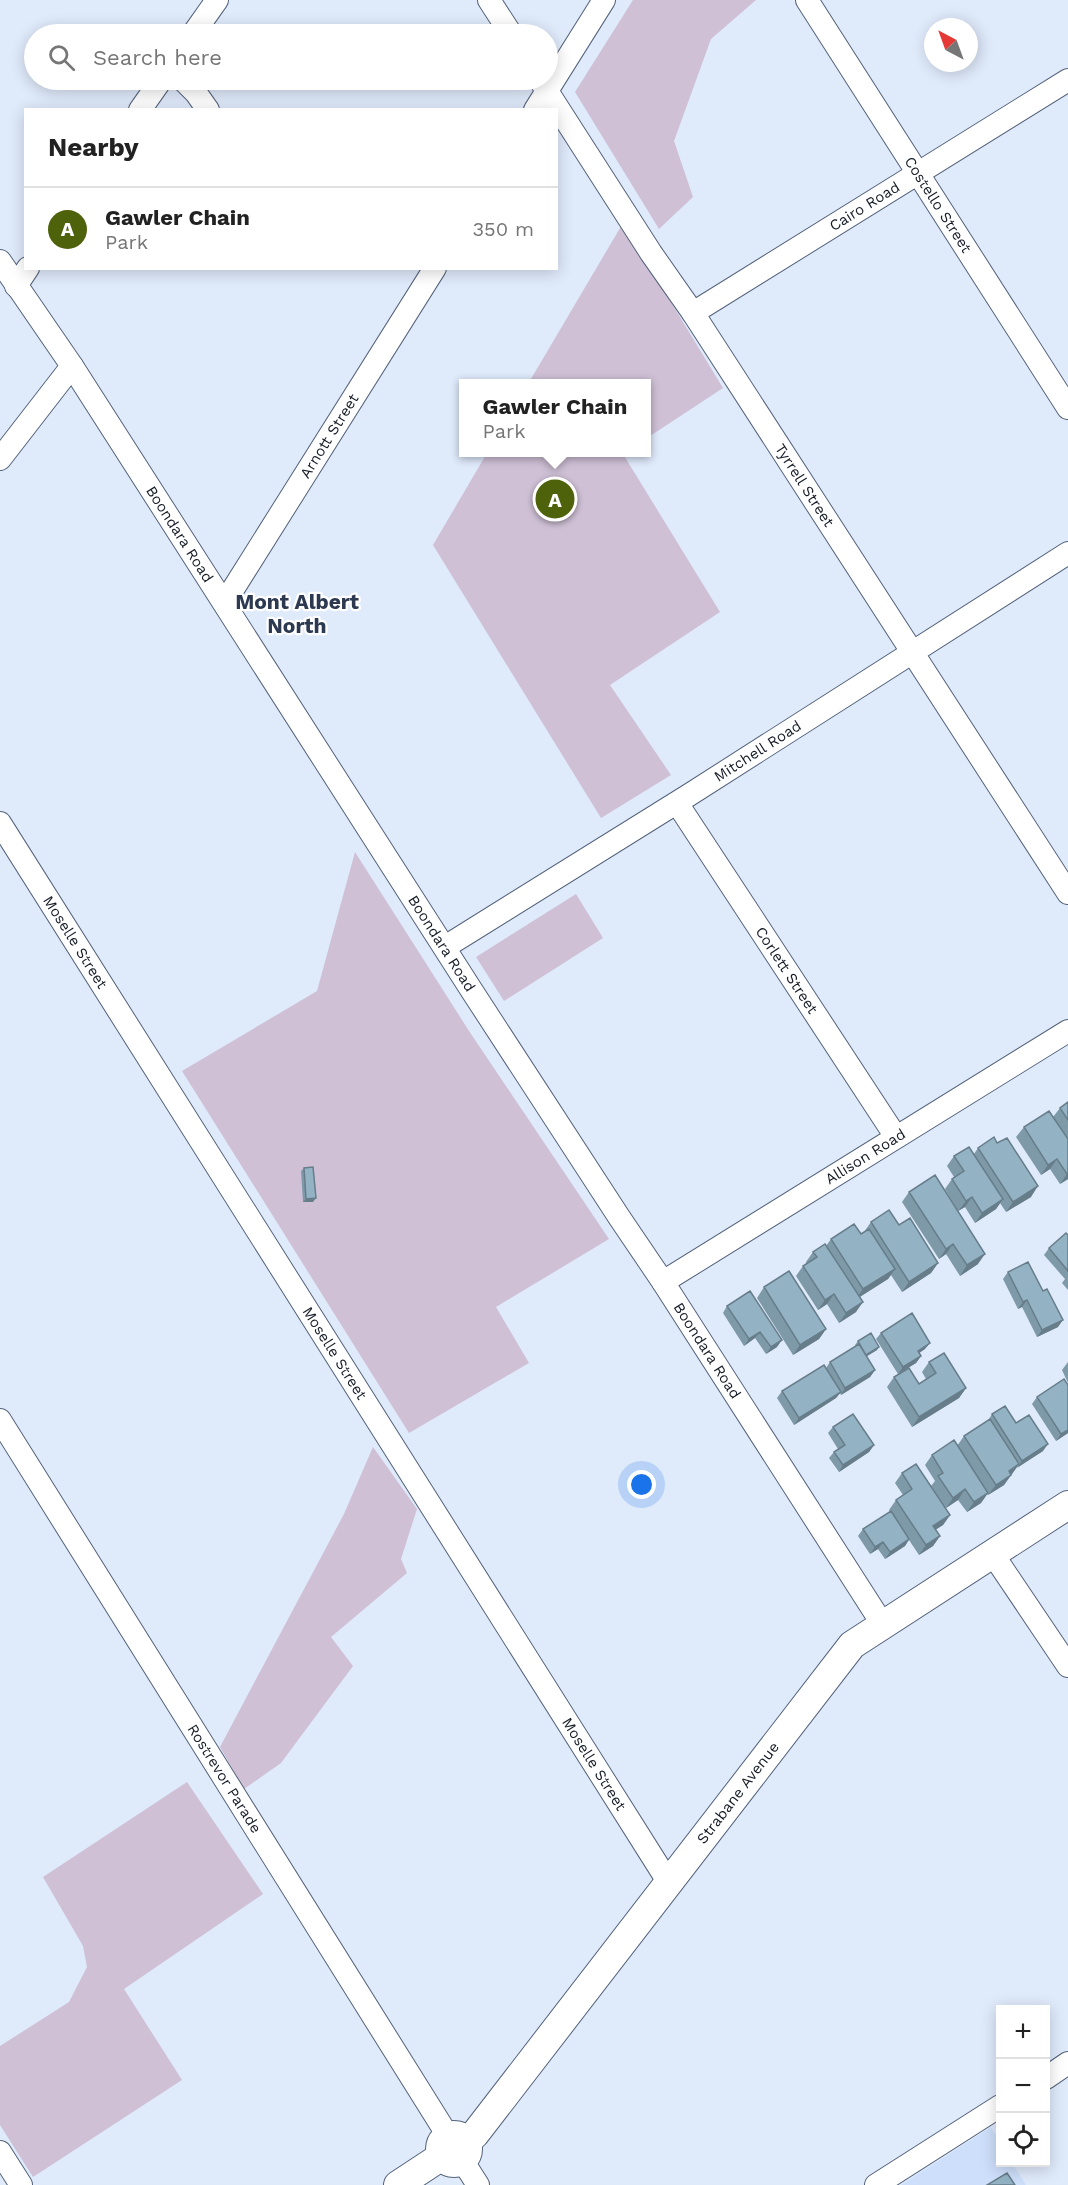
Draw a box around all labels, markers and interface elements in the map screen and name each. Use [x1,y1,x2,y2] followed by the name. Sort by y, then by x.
[924,18,978,72] north arrow
[24,24,558,90] search box
[45,41,78,74] icon: search
[93,45,222,70] text: Search here
[48,132,139,162] text: Nearby
[901,153,976,257] street label: Costello Street
[826,178,903,235] street label: Cairo Road
[105,205,250,230] text: Gawler Chain
[61,217,74,241] text: A
[472,217,534,241] text: 350 m
[105,230,148,254] text: Park
[459,379,651,457] popup
[296,390,363,482] street label: Arnott Street
[483,394,627,419] text: Gawler Chain
[483,419,526,443] text: Park
[771,440,838,531] street label: Tyrrell Street
[536,476,574,522] pin: A
[142,483,217,586] street label: Boondara Road
[235,589,359,638] district label: Mont Albert North
[711,717,805,786] street label: Mitchell Road
[39,892,112,993] street label: Moselle Street
[404,892,479,995] street label: Boondara Road
[752,923,822,1018] street label: Corlett Street
[822,1125,909,1188] street label: Allison Road
[670,1299,745,1402] street label: Boondara Road
[299,1303,371,1404] street label: Moselle Street
[627,1470,656,1499] your location
[558,1714,630,1815] street label: Moselle Street
[184,1721,265,1836] street label: Rostrevor Parade
[693,1738,783,1847] street label: Strabane Avenue
[996,2005,1050,2167] map controls
[996,2005,1050,2059] button: +
[996,2059,1050,2113] button: −
[996,2113,1050,2167] button: locate

